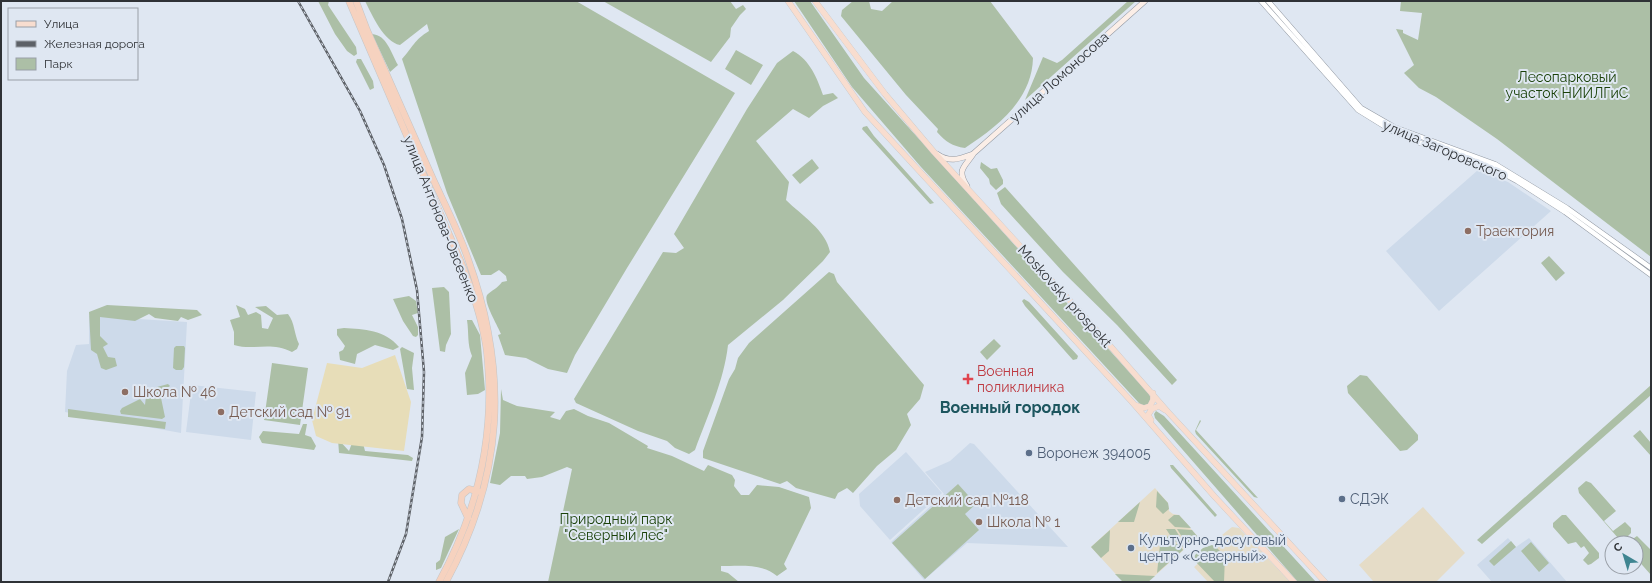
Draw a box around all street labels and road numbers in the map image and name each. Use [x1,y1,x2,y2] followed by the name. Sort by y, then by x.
[1006,28,1112,126] street label: улица Ломоносова
[1380,116,1510,184] street label: улица Загоровского
[400,133,482,305] street label: улица Антонова-Овсеенко
[1015,242,1115,351] street label: Moskovsky prospekt

